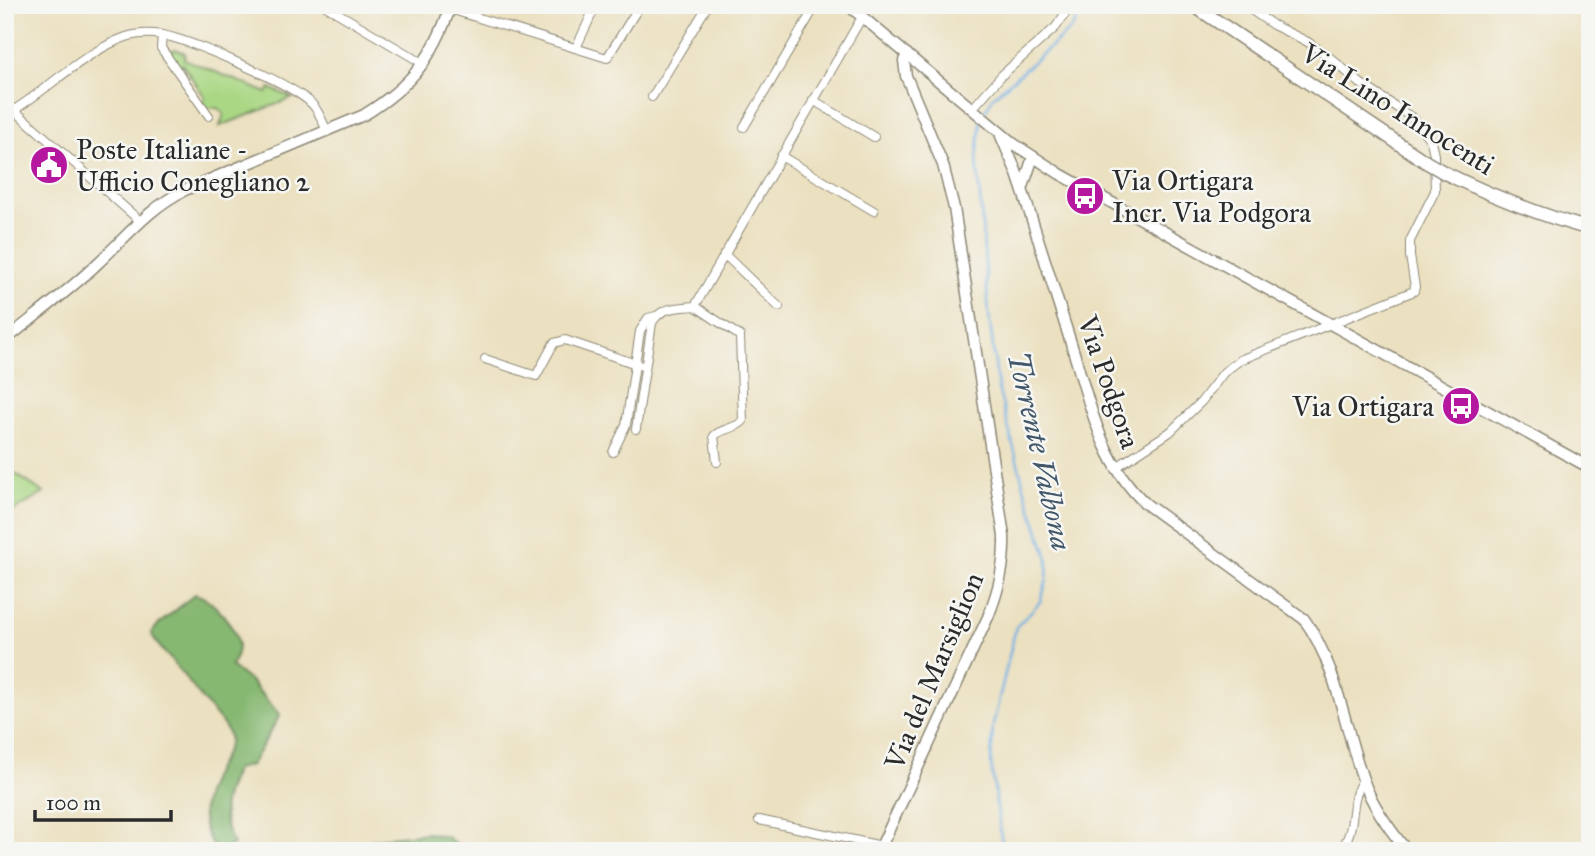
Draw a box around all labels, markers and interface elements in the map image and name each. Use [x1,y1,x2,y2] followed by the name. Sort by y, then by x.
[1294,35,1502,183] street label: Via Lino Innocenti
[76,132,310,199] place label: Poste Italiane - Ufficio Conegliano 2
[28,144,70,186] public building icon: Poste Italiane - Ufficio Conegliano 2
[1111,163,1311,230] place label: Via Ortigara Incr. Via Podgora
[1064,175,1106,217] bus stop icon: Via Ortigara Incr. Via Podgora
[1070,310,1148,453] street label: Via Podgora
[1000,348,1080,554] water label: Torrente Valbona
[1440,385,1482,427] bus stop icon: Via Ortigara
[1291,389,1434,424] place label: Via Ortigara
[876,567,991,776] street label: Via del Marsiglion
[35,779,172,823] scale bar
[46,790,101,816] text: 100 m

